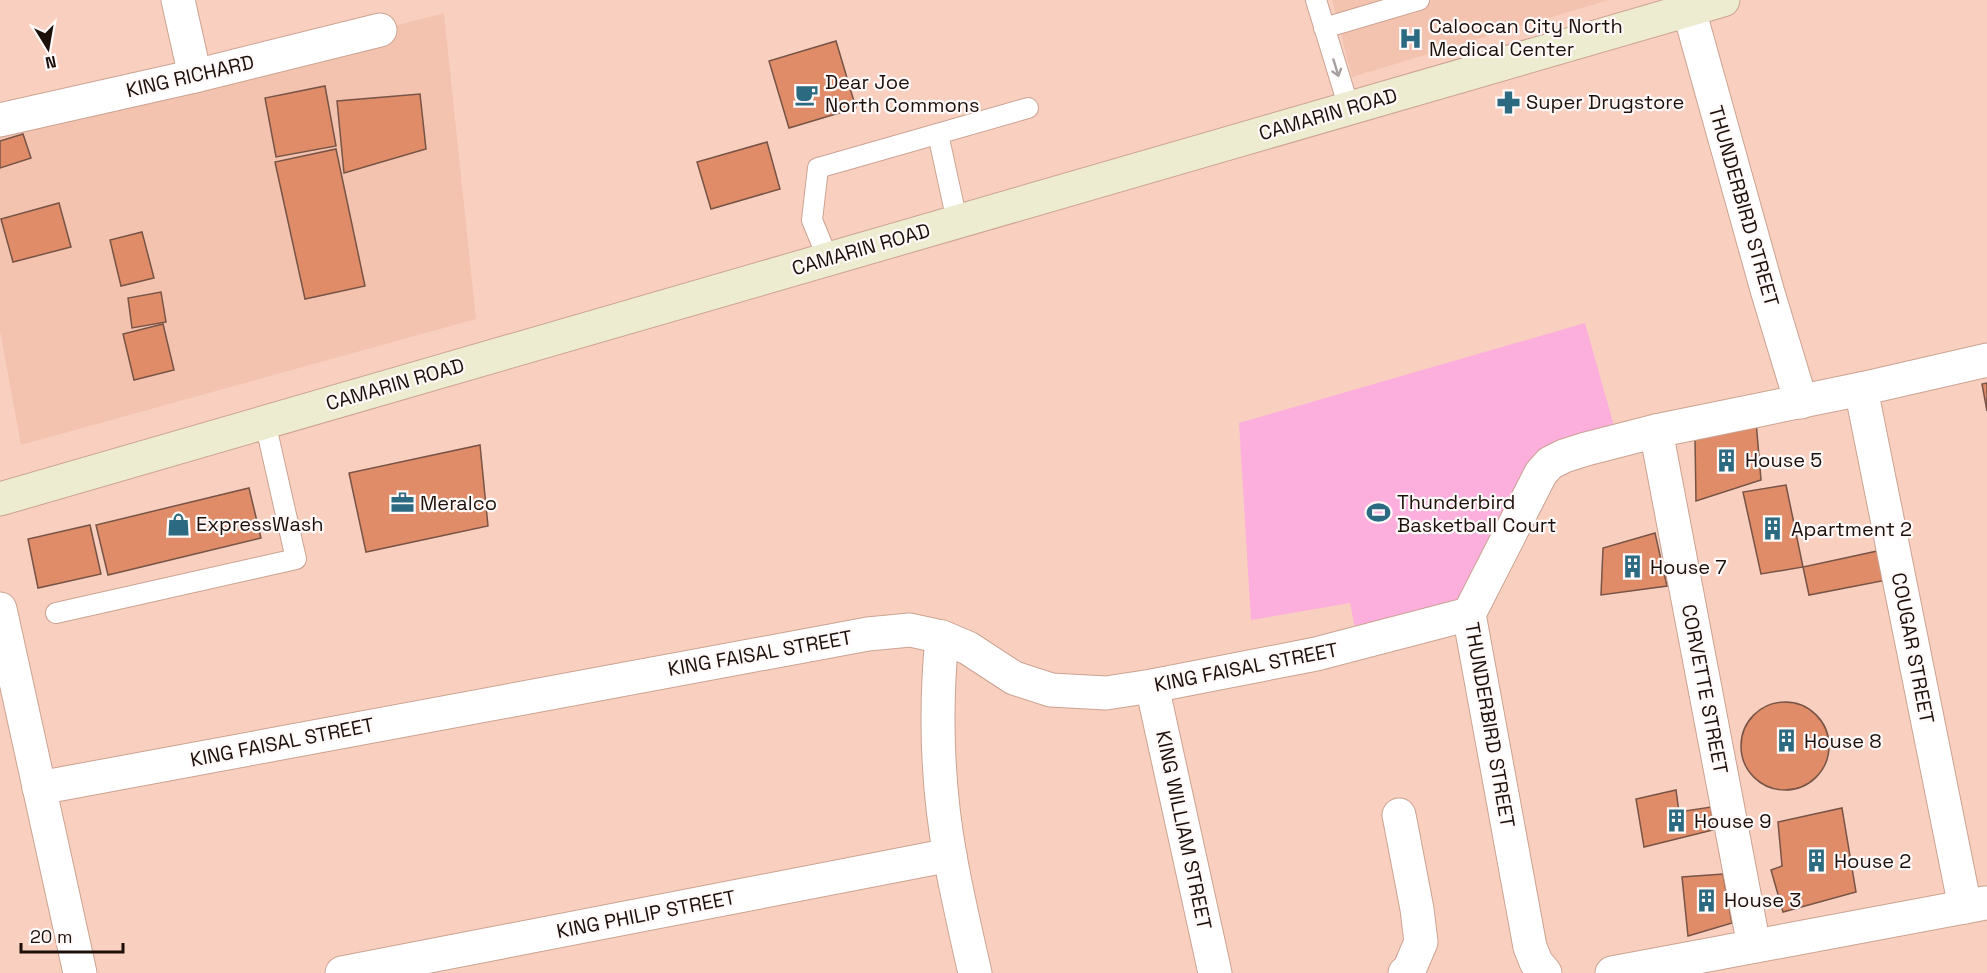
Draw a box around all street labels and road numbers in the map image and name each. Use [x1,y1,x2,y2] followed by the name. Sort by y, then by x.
[123,49,257,103] street label: KING RICHARD
[1256,82,1400,146] street label: CAMARIN ROAD
[1703,102,1785,310] street label: THUNDERBIRD STREET
[789,217,933,281] street label: CAMARIN ROAD
[323,352,467,416] street label: CAMARIN ROAD
[1886,570,1940,726] street label: COUGAR STREET
[1676,602,1734,776] street label: CORVETTE STREET
[1459,620,1521,830] street label: THUNDERBIRD STREET
[666,624,854,682] street label: KING FAISAL STREET
[1152,636,1340,698] street label: KING FAISAL STREET
[188,711,376,773] street label: KING FAISAL STREET
[1150,728,1218,932] street label: KING WILLIAM STREET
[554,884,738,944] street label: KING PHILIP STREET

